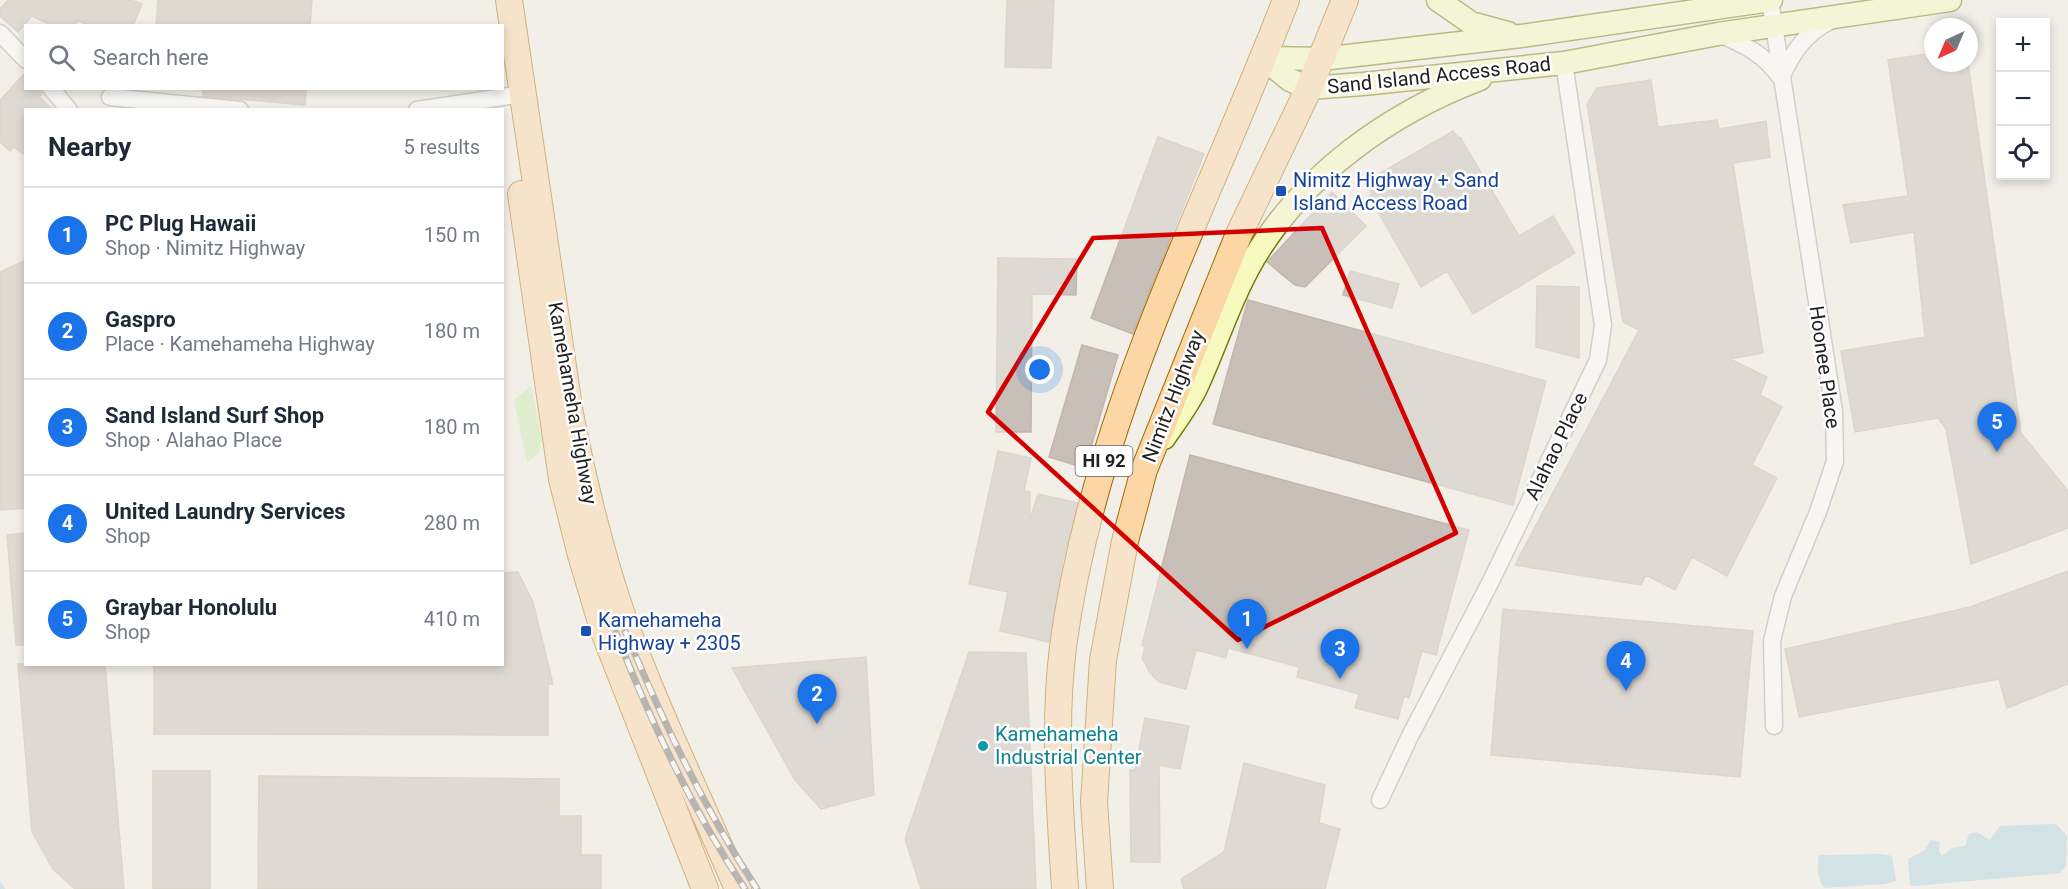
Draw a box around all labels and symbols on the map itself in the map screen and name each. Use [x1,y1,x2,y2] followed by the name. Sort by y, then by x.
[1924,18,1978,72] north arrow
[1326,51,1552,99] street label: Sand Island Access Road
[1293,168,1499,215] place label: Nimitz Highway + Sand Island Access Road
[1274,184,1288,198] marker: Nimitz Highway + Sand Island Access Road
[543,300,603,507] street label: Kamehameha Highway
[1805,304,1845,430] street label: Hoonee Place
[1137,326,1209,465] street label: Nimitz Highway
[1025,355,1054,384] your location
[1520,388,1592,504] street label: Alahao Place
[1978,402,2016,452] pin: 5
[1076,446,1132,476] road number: HI 92
[1228,600,1266,649] pin: 1
[598,608,741,655] place label: Kamehameha Highway + 2305
[579,624,593,638] marker: Kamehameha Highway + 2305
[1320,630,1360,679] pin: 3
[1606,642,1646,691] pin: 4
[798,674,836,724] pin: 2
[995,722,1142,769] place label: Kamehameha Industrial Center
[976,739,990,753] marker: Kamehameha Industrial Center

